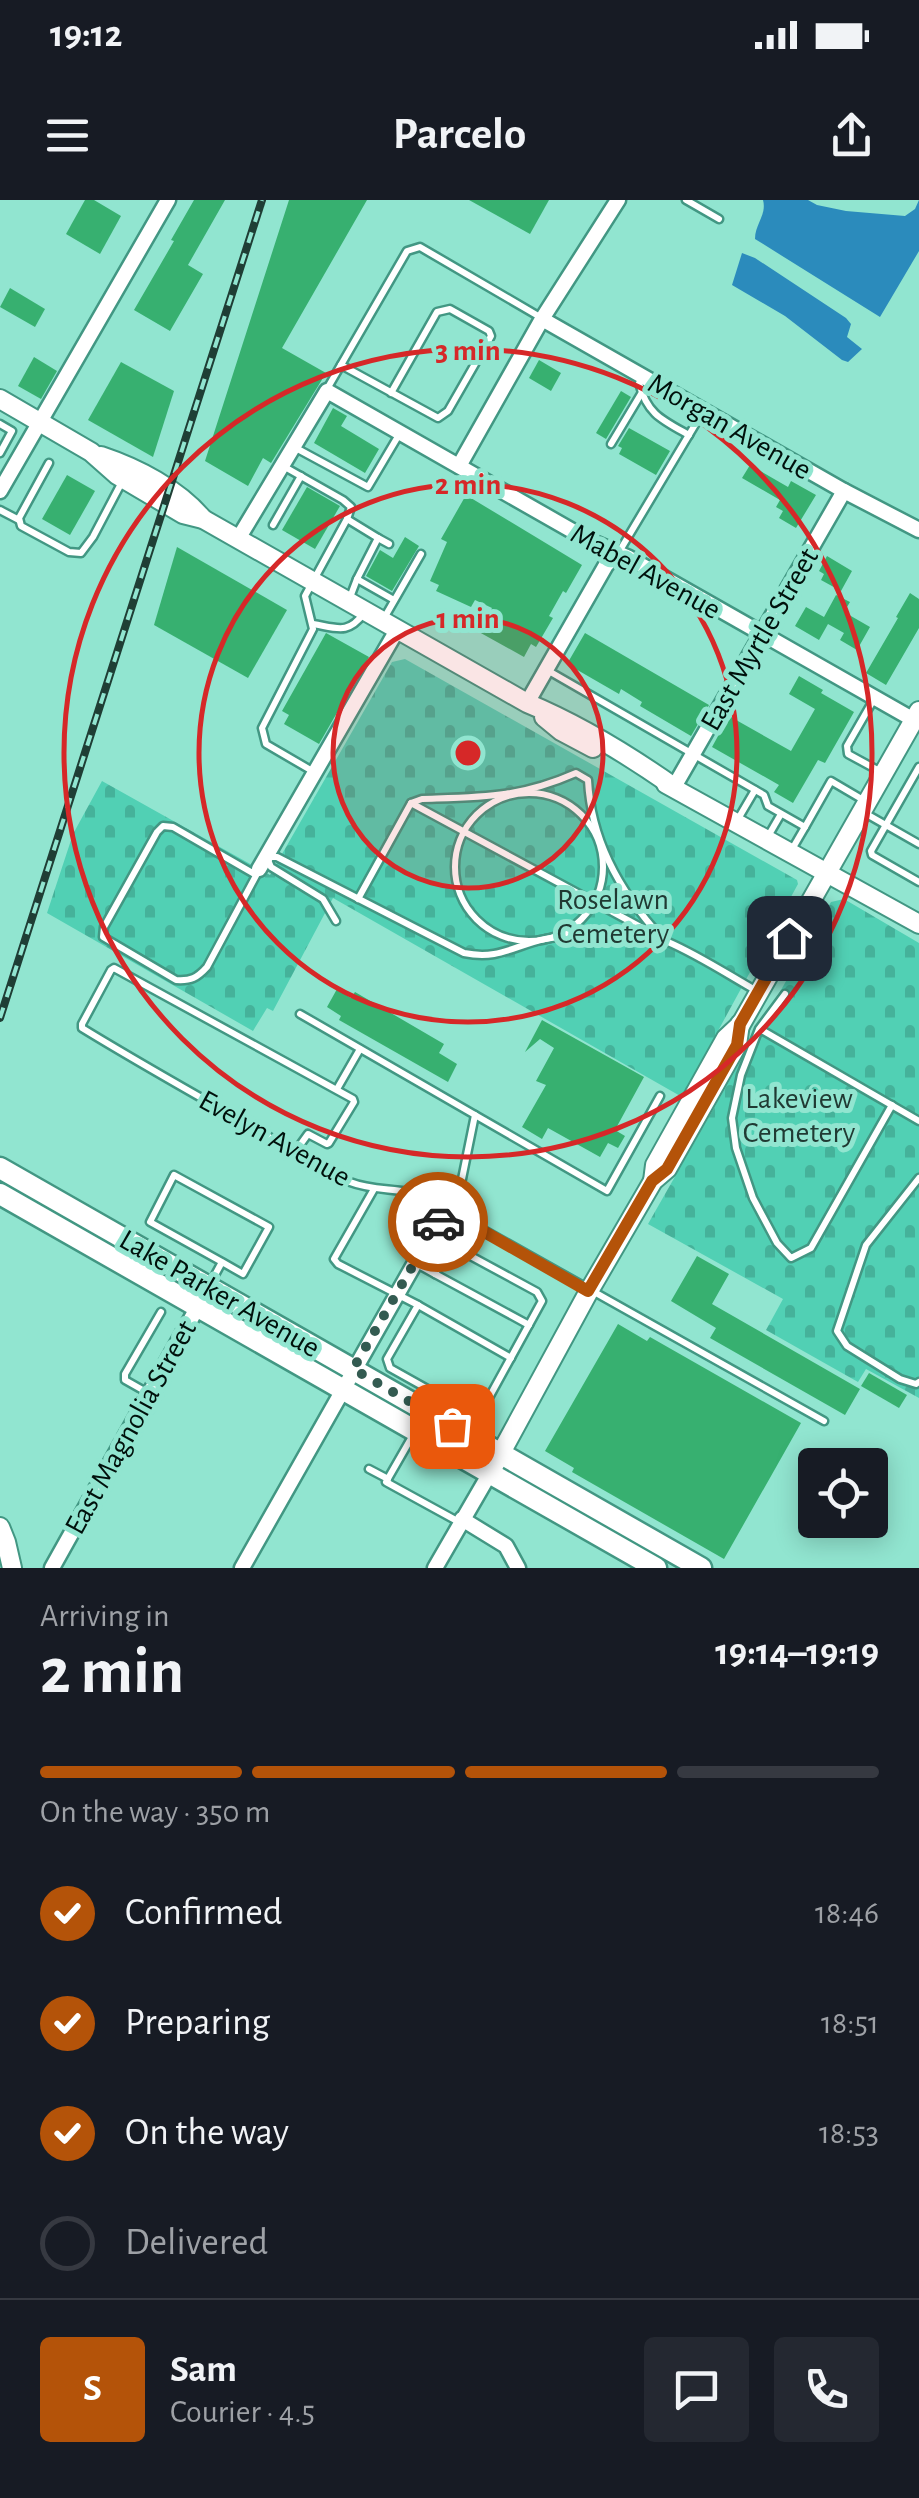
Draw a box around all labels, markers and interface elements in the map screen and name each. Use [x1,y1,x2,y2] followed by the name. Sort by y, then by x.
[50,16,122,54] text: 19:12
[40,108,95,163] icon: menu
[824,108,879,163] icon: share
[393,112,526,157] text: Parcelo
[435,336,501,366] text: 3 min
[643,368,816,486] street label: Morgan Avenue
[435,470,501,500] text: 2 min
[566,518,726,625] street label: Mabel Avenue
[696,543,824,736] street label: East Myrtle Street
[436,604,500,634] text: 1 min
[450,735,486,771] centre of rings
[557,885,669,949] park label: Roselawn Cemetery
[747,896,832,981] pin
[762,911,817,966] icon: home
[743,1084,855,1148] park label: Lakeview Cemetery
[194,1085,355,1193] street label: Evelyn Avenue
[388,1172,488,1272] courier
[411,1195,466,1250] icon: car
[114,1224,325,1363] street label: Lake Parker Avenue
[60,1315,202,1539] street label: East Magnolia Street
[410,1384,495,1469] pin
[425,1399,480,1454] icon: bag
[798,1448,888,1538] map controls
[798,1448,888,1538] button: locate
[40,1600,169,1632] text: Arriving in
[715,1634,879,1672] text: 19:14–19:19
[40,1640,184,1705] text: 2 min
[40,1796,270,1828] text: On the way · 350 m
[40,1886,95,1941] icon: check
[125,1894,282,1932] text: Confirmed
[815,1897,879,1929] text: 18:46
[40,1996,95,2051] icon: check
[125,2004,270,2042] text: Preparing
[821,2007,879,2039] text: 18:51
[40,2106,95,2161] icon: check
[125,2114,289,2152] text: On the way
[819,2117,879,2149] text: 18:53
[125,2224,268,2262] text: Delivered
[644,2337,749,2442] button: chat
[774,2337,879,2442] button: phone
[170,2351,237,2389] text: Sam
[83,2370,102,2408] text: S
[170,2396,315,2428] text: Courier · 4.5

